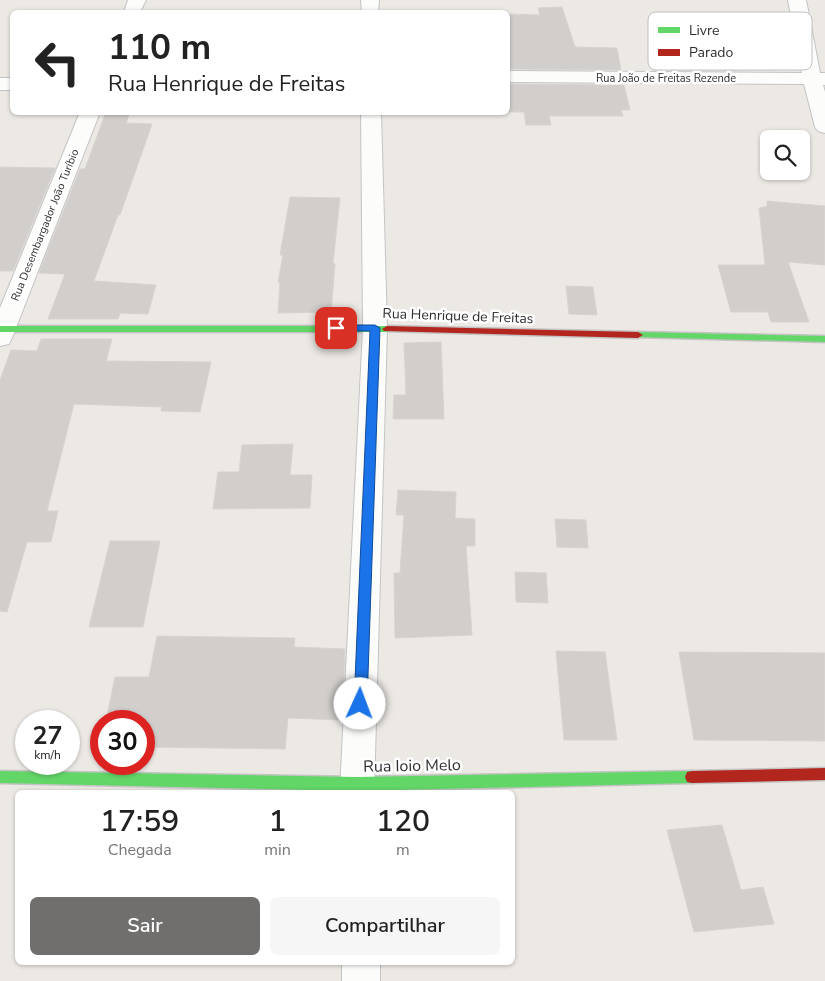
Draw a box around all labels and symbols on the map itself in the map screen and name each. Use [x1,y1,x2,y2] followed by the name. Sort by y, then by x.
[648,12,812,70] legend
[689,21,719,40] text: Livre
[689,43,733,62] text: Parado
[596,71,736,86] street label: Rua João de Freitas Rezende
[8,147,82,303] street label: Rua Desembargador João Turíbio
[382,304,534,328] street label: Rua Henrique de Freitas
[315,307,357,349] pin
[333,677,385,729] position arrow
[90,710,155,775] speed limit sign: 30
[363,754,461,778] street label: Rua Ioio Melo

